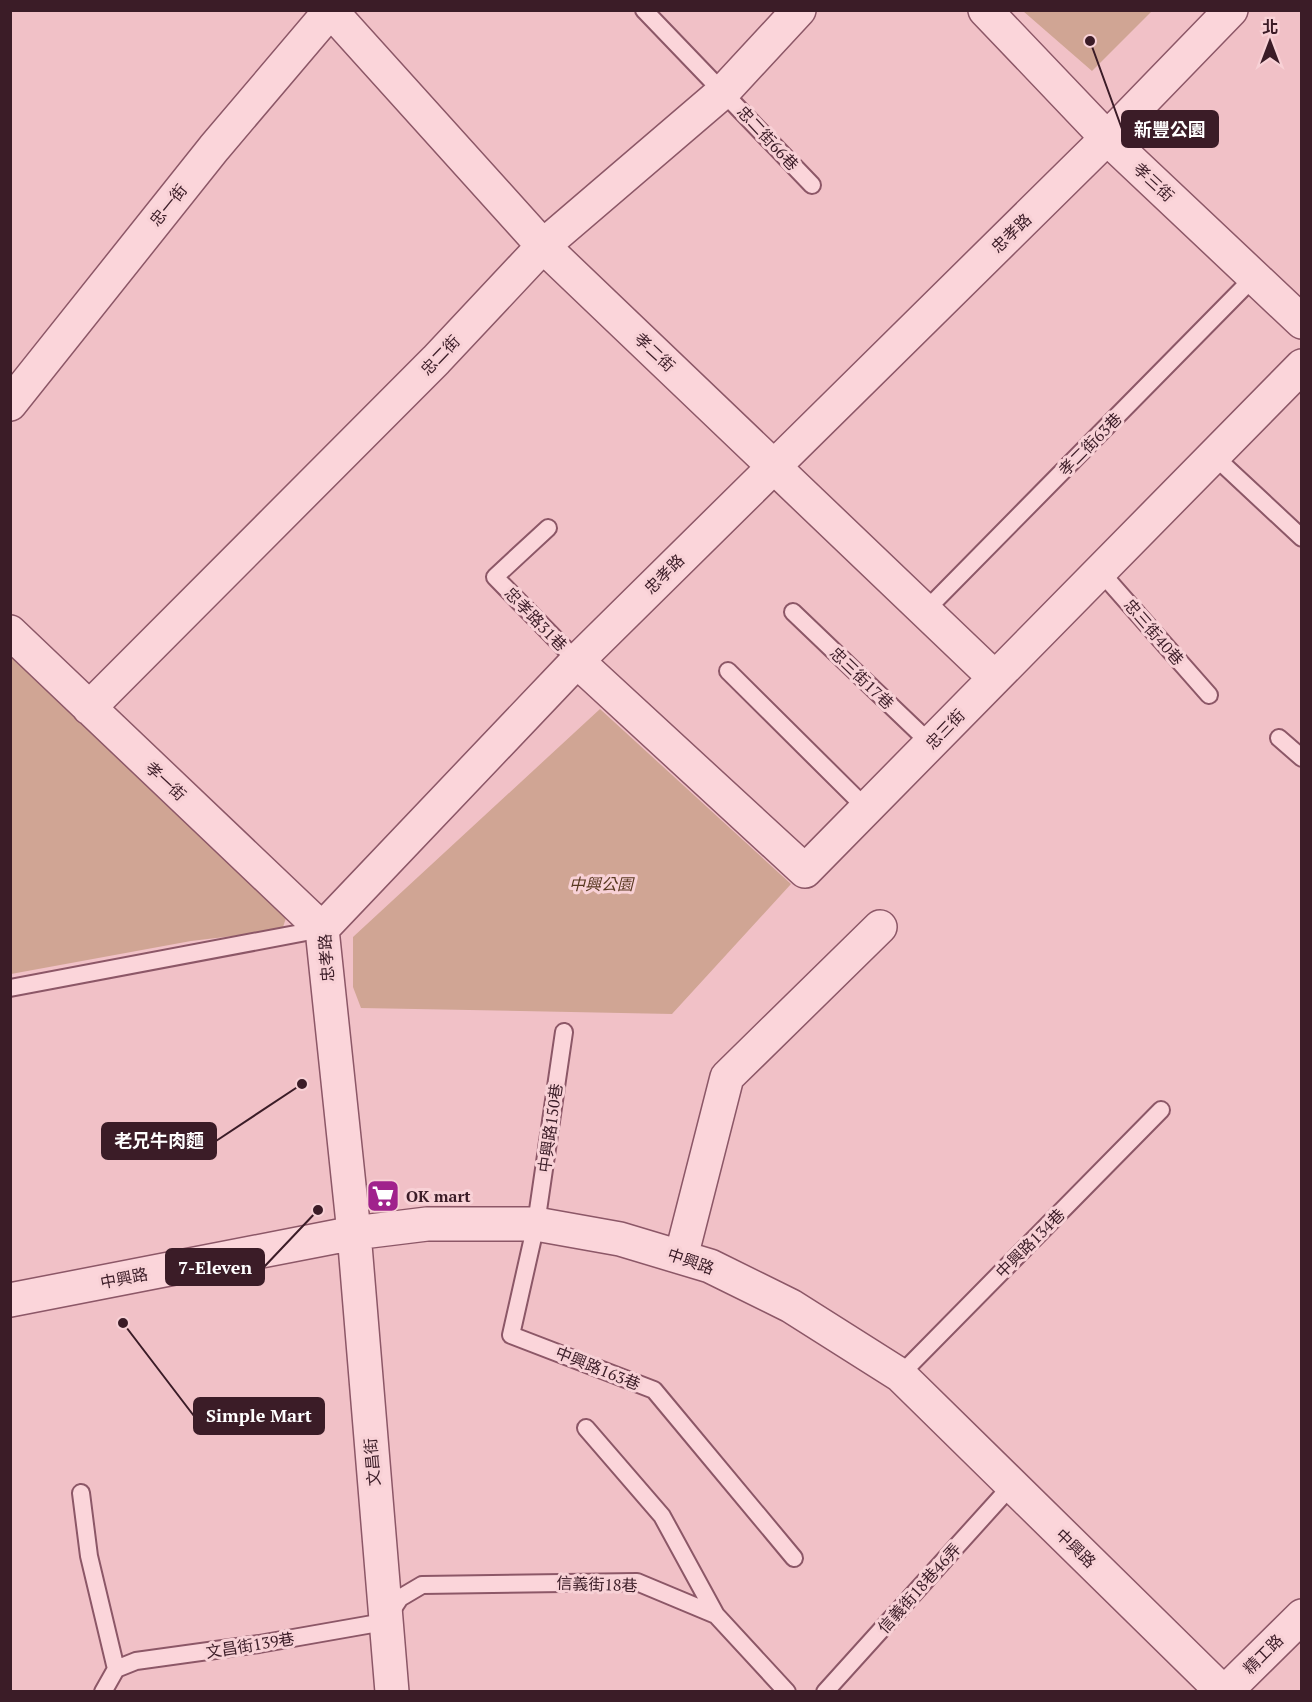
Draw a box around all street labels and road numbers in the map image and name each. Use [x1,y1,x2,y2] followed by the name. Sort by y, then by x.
[732,101,804,175] street label: 忠二街66巷
[1129,158,1179,206] street label: 孝三街
[144,179,192,231] street label: 忠一街
[986,208,1036,258] street label: 忠孝路
[630,328,680,376] street label: 孝二街
[415,330,465,380] street label: 忠二街
[1054,408,1126,480] street label: 孝二街63巷
[639,549,689,599] street label: 忠孝路
[500,582,572,656] street label: 忠孝路31巷
[1119,594,1189,670] street label: 忠三街40巷
[825,642,899,714] street label: 忠三街17巷
[920,704,970,754] street label: 忠三街
[141,757,191,805] street label: 孝一街
[313,933,339,983] street label: 忠孝路
[533,1082,567,1174] street label: 中興路150巷
[991,1204,1069,1282] street label: 中興路134巷
[665,1243,717,1279] street label: 中興路
[98,1263,150,1293] street label: 中興路
[552,1341,644,1395] street label: 中興路163巷
[359,1437,385,1487] street label: 文昌街
[1051,1523,1101,1573] street label: 中興路
[873,1538,965,1638] street label: 信義街18巷46弄
[556,1572,638,1596] street label: 信義街18巷
[204,1627,296,1663] street label: 文昌街139巷
[1238,1629,1288,1679] street label: 精工路

